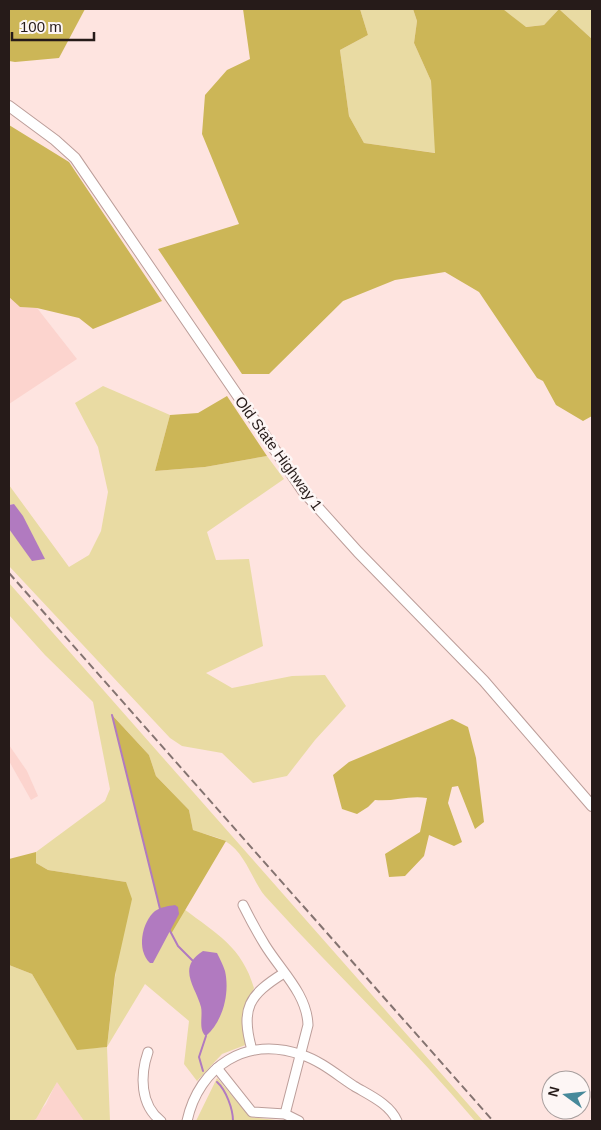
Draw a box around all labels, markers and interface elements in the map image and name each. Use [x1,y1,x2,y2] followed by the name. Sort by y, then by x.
[12,10,95,42] scale bar
[20,18,62,35] text: 100 m
[232,393,326,513] street label: Old State Highway 1
[541,1070,591,1120] north arrow
[544,1085,562,1099] text: N

